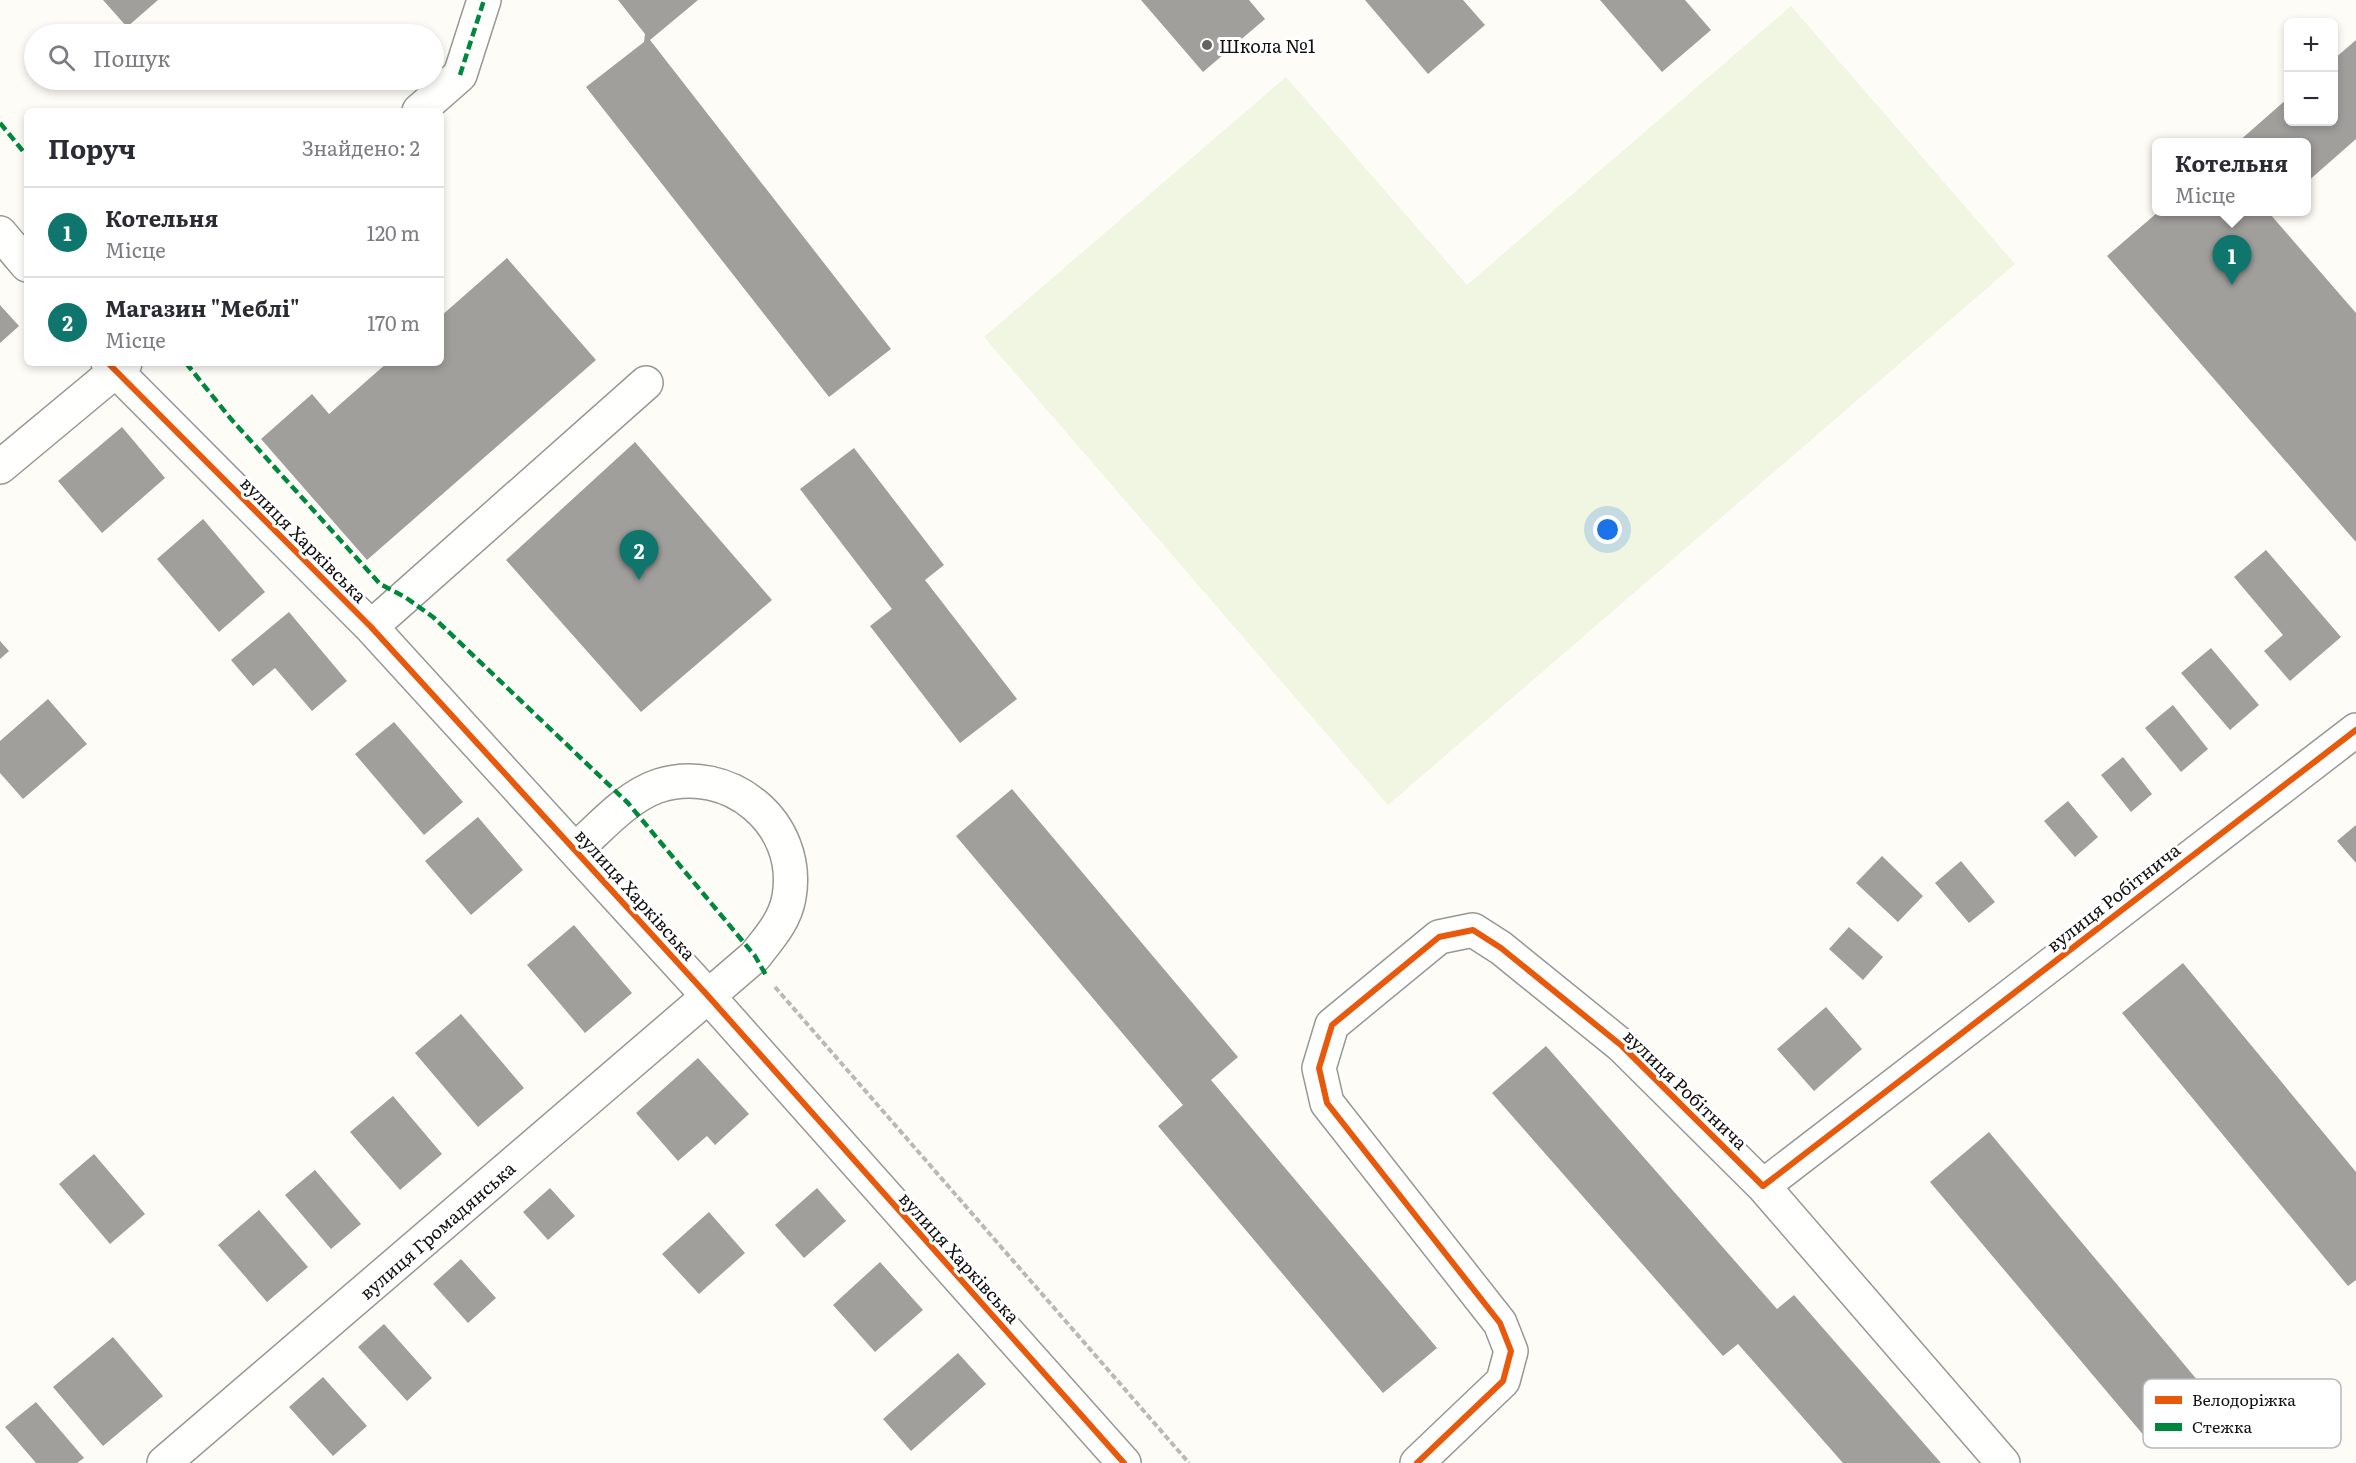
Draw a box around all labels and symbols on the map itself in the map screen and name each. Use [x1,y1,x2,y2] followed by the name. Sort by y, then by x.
[1219,32,1315,59] place label: Школа №1
[1200,38,1214,52] marker: Школа №1
[2212,236,2252,285] pin: 1
[235,470,374,609] street label: вулиця Харківська
[1593,515,1622,544] your location
[620,530,658,580] pin: 2
[569,822,703,966] street label: вулиця Харківська
[2040,836,2186,958] street label: вулиця Робітнича
[1618,1023,1754,1156] street label: вулиця Робітнича
[353,1154,521,1305] street label: вулиця Громадянська
[893,1185,1027,1329] street label: вулиця Харківська
[2143,1379,2341,1448] legend
[2192,1387,2296,1411] text: Велодоріжка
[2192,1414,2253,1438] text: Стежка

